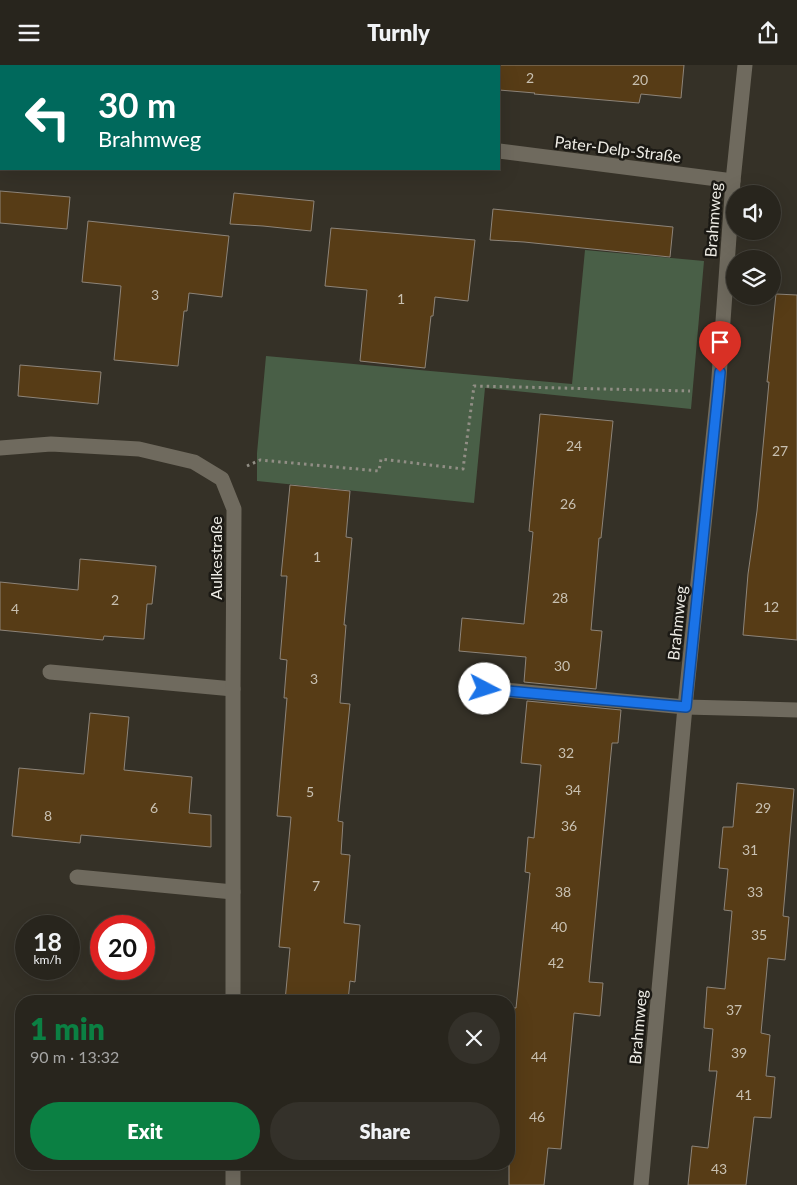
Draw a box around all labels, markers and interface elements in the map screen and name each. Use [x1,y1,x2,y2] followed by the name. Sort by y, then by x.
[15,19,43,47] icon: menu
[367,19,430,46] text: Turnly
[754,19,782,47] icon: share
[526,69,534,86] house number: 2
[632,71,648,88] house number: 20
[98,83,176,125] text: 30 m
[15,85,80,150] icon: left
[98,125,201,152] text: Brahmweg
[554,131,682,166] street label: Pater-Delp-Straße
[700,182,725,258] street label: Brahmweg
[726,185,781,305] map controls
[726,185,781,240] button: sound
[726,250,781,305] button: layers
[151,286,159,303] house number: 3
[397,290,405,307] house number: 1
[699,321,741,372] pin
[706,328,734,356] icon: arrive
[566,437,582,454] house number: 24
[772,442,788,459] house number: 27
[560,495,576,512] house number: 26
[206,516,225,600] street label: Aulkestraße
[313,548,321,565] house number: 1
[663,585,690,661] street label: Brahmweg
[552,589,568,606] house number: 28
[111,591,119,608] house number: 2
[763,598,779,615] house number: 12
[11,600,19,617] house number: 4
[554,657,570,674] house number: 30
[458,662,510,714] position arrow
[310,670,318,687] house number: 3
[558,744,574,761] house number: 32
[565,781,581,798] house number: 34
[306,783,314,800] house number: 5
[150,799,158,816] house number: 6
[755,799,771,816] house number: 29
[44,807,52,824] house number: 8
[561,817,577,834] house number: 36
[742,841,758,858] house number: 31
[312,877,320,894] house number: 7
[555,883,571,900] house number: 38
[747,883,763,900] house number: 33
[90,915,155,980] speed limit sign: 20
[551,918,567,935] house number: 40
[33,926,62,956] text: 18
[751,926,767,943] house number: 35
[33,952,62,967] text: km/h
[548,954,564,971] house number: 42
[625,989,650,1065] street label: Brahmweg
[726,1001,742,1018] house number: 37
[30,1010,105,1046] text: 1 min
[448,1012,500,1064] button: close
[731,1044,747,1061] house number: 39
[30,1047,119,1066] text: 90 m · 13:32
[531,1048,547,1065] house number: 44
[736,1086,752,1103] house number: 41
[30,1102,260,1160] button: Exit
[270,1102,500,1160] button: Share
[529,1108,545,1125] house number: 46
[711,1160,727,1177] house number: 43

